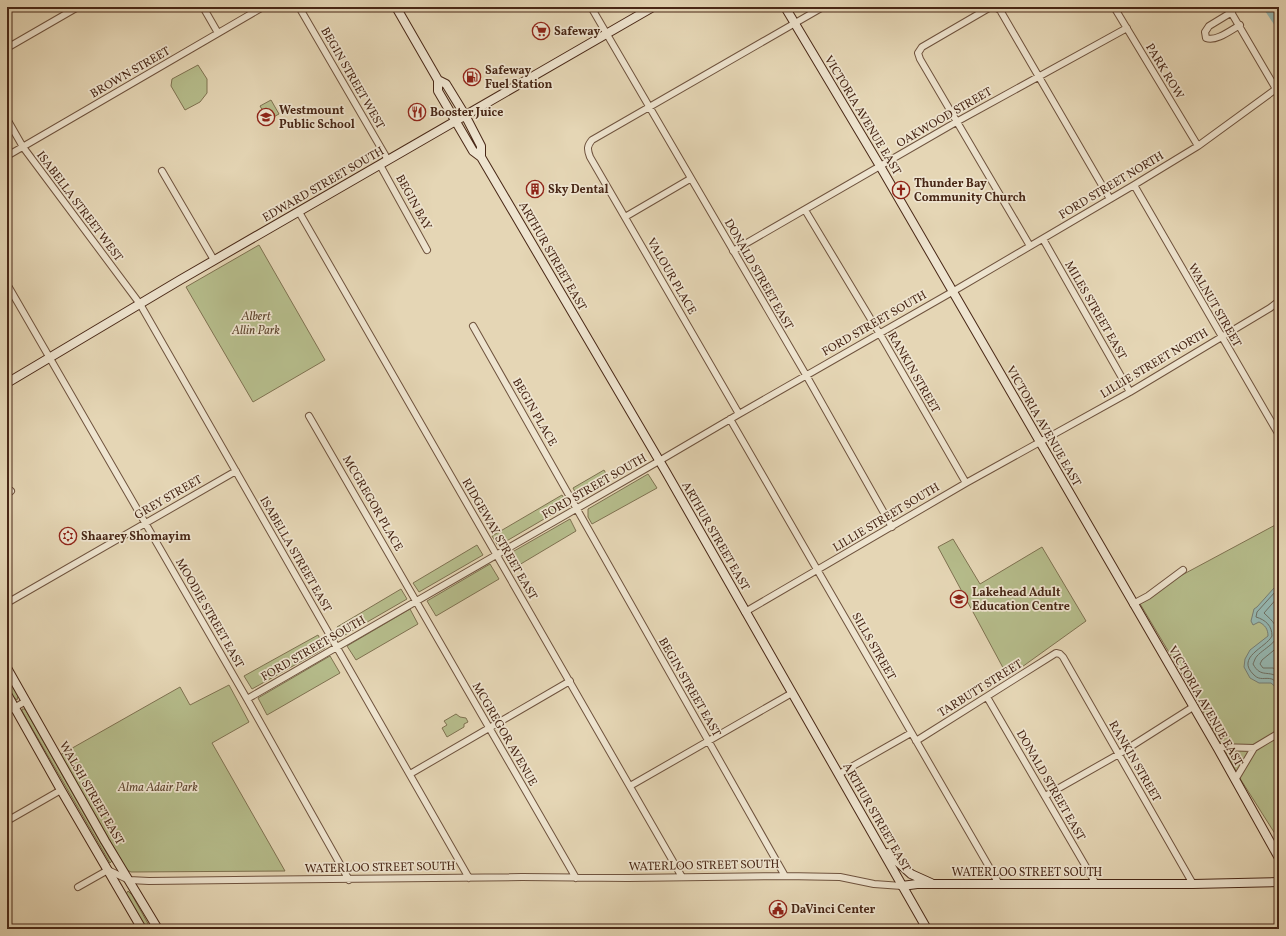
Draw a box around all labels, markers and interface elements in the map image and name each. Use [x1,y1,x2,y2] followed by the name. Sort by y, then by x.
[531,21,551,41] supermarket icon: Safeway
[554,24,600,40] place label: Safeway
[316,25,388,132] street label: BEGIN STREET WEST
[1141,41,1187,102] street label: PARK ROW
[88,43,173,102] street label: BROWN STREET
[820,53,904,178] street label: VICTORIA AVENUE EAST
[485,63,553,93] place label: Safeway Fuel Station
[462,67,482,87] fuel station icon: Safeway Fuel Station
[894,84,995,152] street label: OAKWOOD STREET
[407,102,427,122] restaurant icon: Booster Juice
[279,103,355,133] place label: Westmount Public School
[430,105,503,121] place label: Booster Juice
[256,107,276,127] school or university icon: Westmount Public School
[260,143,387,226] street label: EDWARD STREET SOUTH
[32,148,126,265] street label: ISABELLA STREET WEST
[1056,148,1167,224] street label: FORD STREET NORTH
[391,172,435,233] street label: BEGIN BAY
[914,176,1026,206] place label: Thunder Bay Community Church
[525,179,545,199] building icon: Sky Dental
[891,180,911,200] church icon: Thunder Bay Community Church
[548,182,609,198] place label: Sky Dental
[514,199,590,314] street label: ARTHUR STREET EAST
[720,216,796,333] street label: DONALD STREET EAST
[643,235,700,318] street label: VALOUR PLACE
[1060,258,1130,363] street label: MILES STREET EAST
[1184,261,1245,350] street label: WALNUT STREET
[819,287,930,360] street label: FORD STREET SOUTH
[231,309,280,339] park label: Albert Allin Park
[1098,325,1212,402] street label: LILLIE STREET NORTH
[883,329,943,416] street label: RANKIN STREET
[1002,363,1084,490] street label: VICTORIA AVENUE EAST
[508,376,560,449] street label: BEGIN PLACE
[539,450,650,523] street label: FORD STREET SOUTH
[338,453,406,554] street label: MCGREGOR PLACE
[132,472,205,524] street label: GREY STREET
[458,476,541,603] street label: RIDGEWAY STREET EAST
[677,479,753,594] street label: ARTHUR STREET EAST
[830,480,943,556] street label: LILLIE STREET SOUTH
[255,494,335,615] street label: ISABELLA STREET EAST
[58,526,78,546] synagogue icon: Shaarey Shomayim
[81,529,191,545] place label: Shaarey Shomayim
[171,556,247,671] street label: MOODIE STREET EAST
[972,585,1070,615] place label: Lakehead Adult Education Centre
[949,589,969,609] school or university icon: Lakehead Adult Education Centre
[847,610,899,683] street label: SILLS STREET
[258,612,369,685] street label: FORD STREET SOUTH
[654,635,724,740] street label: BEGIN STREET EAST
[1164,643,1246,770] street label: VICTORIA AVENUE EAST
[935,656,1026,721] street label: TARBUTT STREET
[468,680,540,789] street label: MCGREGOR AVENUE
[1104,718,1164,805] street label: RANKIN STREET
[1012,727,1088,844] street label: DONALD STREET EAST
[55,739,127,848] street label: WALSH STREET EAST
[838,760,914,875] street label: ARTHUR STREET EAST
[117,780,198,796] park label: Alma Adair Park
[628,857,780,875] street label: WATERLOO STREET SOUTH
[304,859,456,877] street label: WATERLOO STREET SOUTH
[952,865,1102,881] street label: WATERLOO STREET SOUTH
[768,899,788,919] public building icon: DaVinci Center
[791,902,876,918] place label: DaVinci Center

